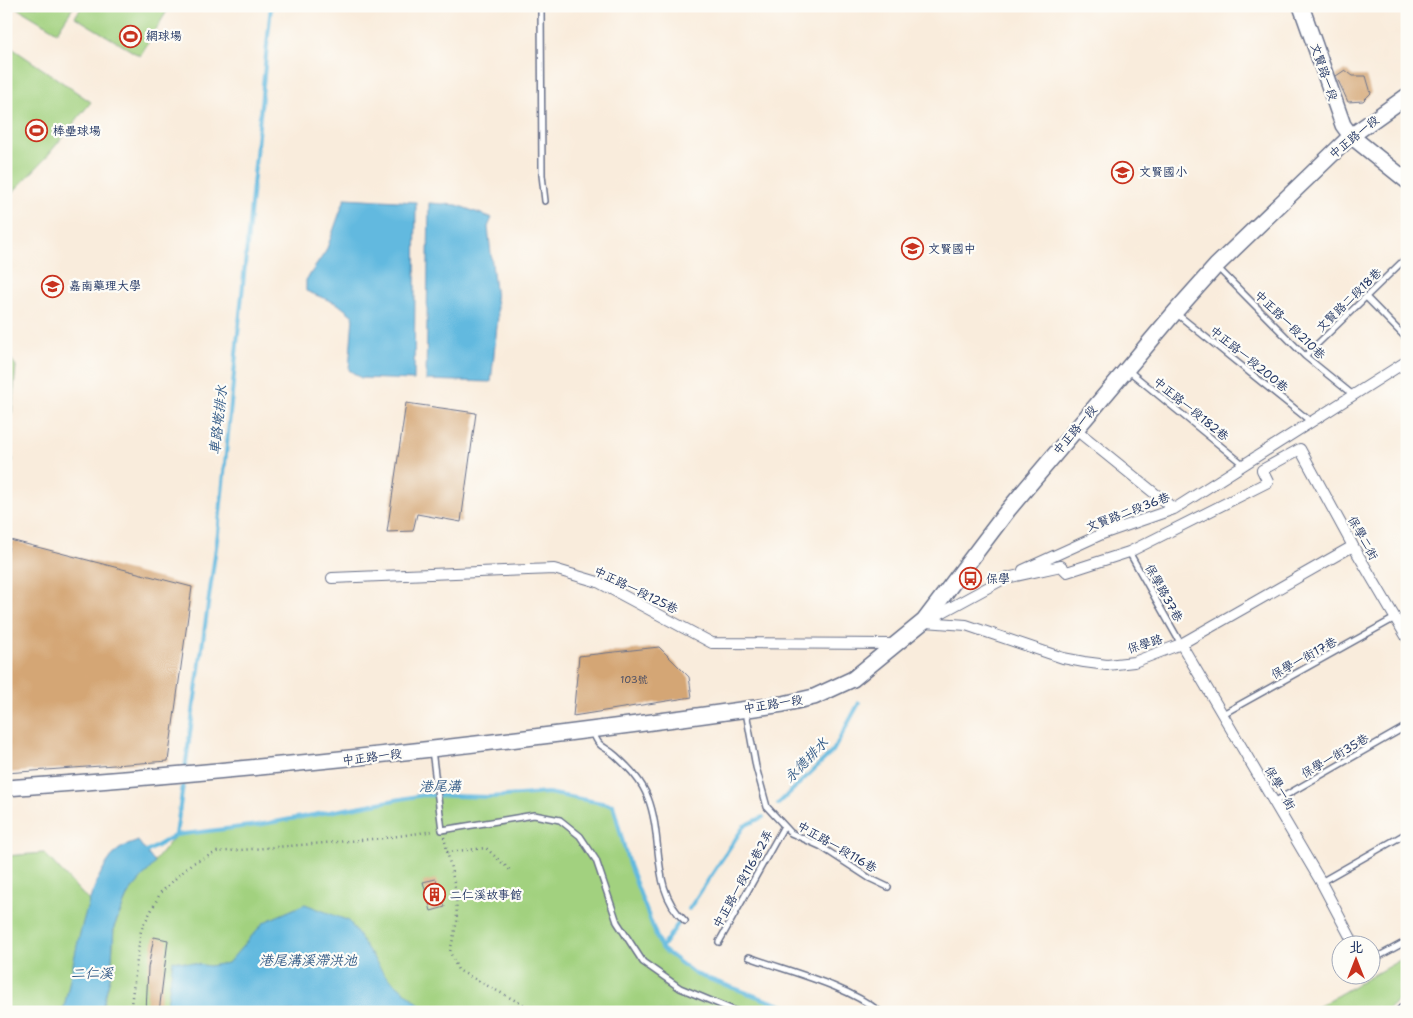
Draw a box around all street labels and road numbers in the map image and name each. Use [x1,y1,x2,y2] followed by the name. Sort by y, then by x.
[1307,41,1341,103] street label: 文賢路一段
[1326,112,1382,162] street label: 中正路一段
[1313,265,1385,335] street label: 文賢路二段18巷
[1251,287,1329,363] street label: 中正路一段210巷
[1206,322,1292,396] street label: 中正路一段200巷
[1150,374,1232,444] street label: 中正路一段182巷
[1050,402,1100,458] street label: 中正路一段
[1084,489,1172,535] street label: 文賢路二段36巷
[1344,513,1382,563] street label: 保學二街
[1142,561,1186,625] street label: 保學路37巷
[591,563,681,617] street label: 中正路一段125巷
[1125,631,1165,657] street label: 保學路
[1268,633,1340,683] street label: 保學一街17巷
[742,691,804,717] street label: 中正路一段
[1298,730,1372,782] street label: 保學一街35巷
[341,745,403,769] street label: 中正路一段
[1261,763,1299,813] street label: 保學一街
[794,818,880,876] street label: 中正路一段116巷
[709,827,777,931] street label: 中正路一段116巷2弄

